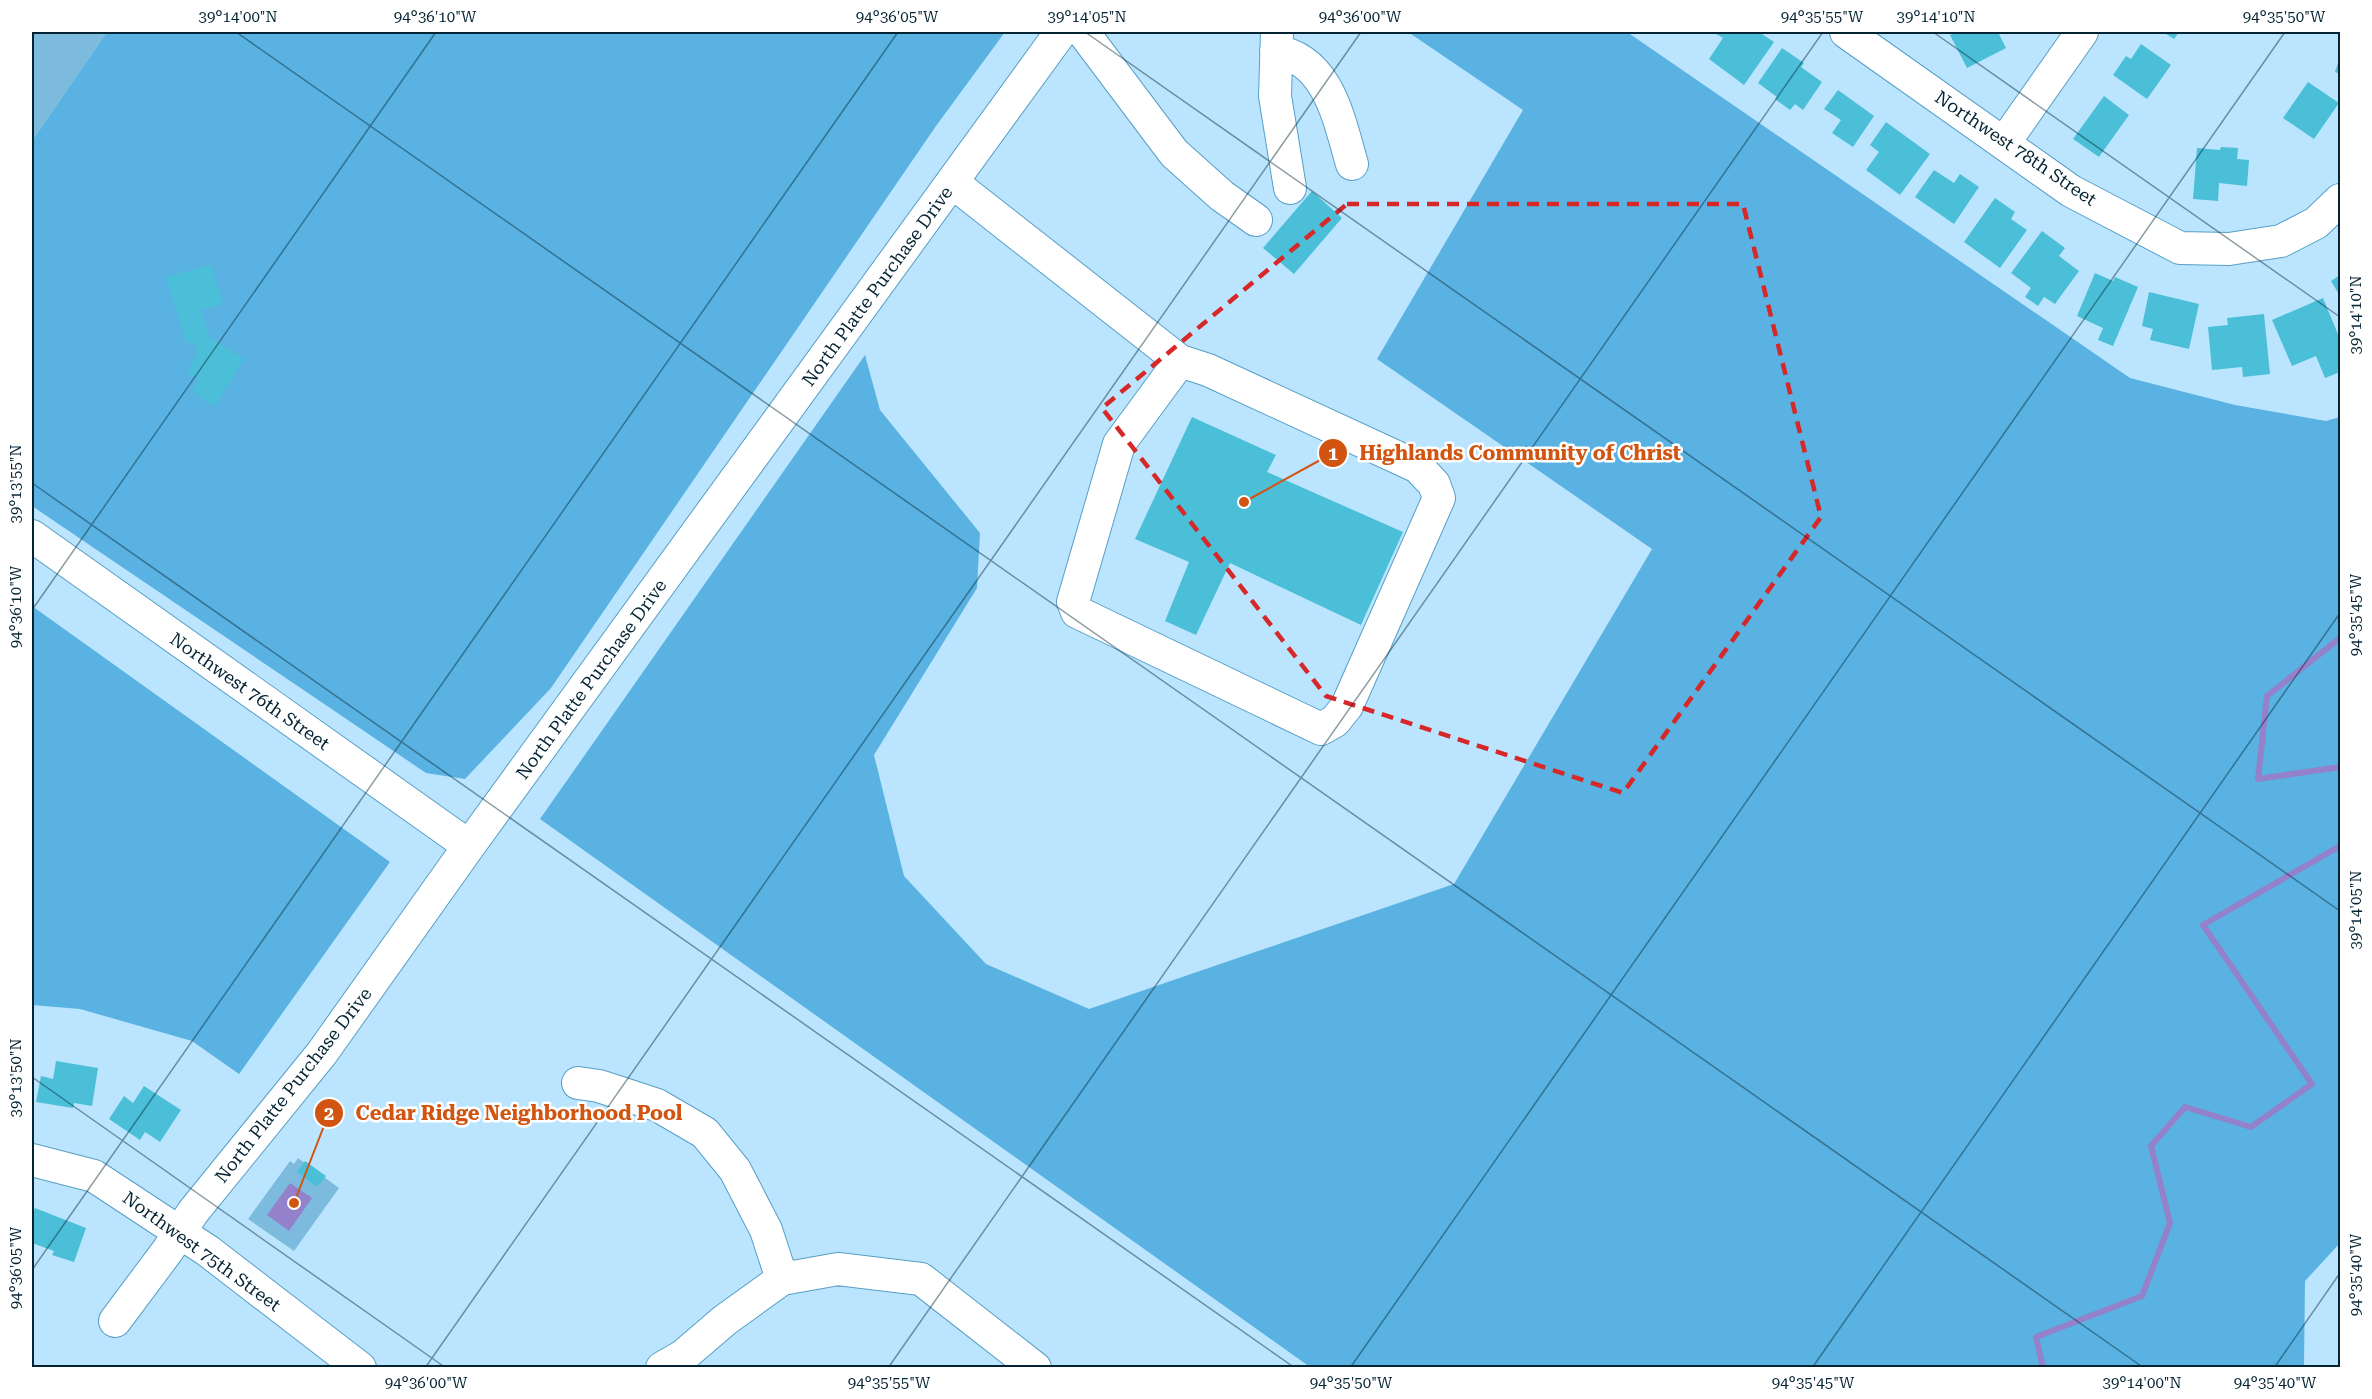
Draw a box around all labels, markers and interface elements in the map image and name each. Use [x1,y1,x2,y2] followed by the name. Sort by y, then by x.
[198,8,278,26] text: 39°14'00"N
[394,8,477,26] text: 94°36'10"W
[856,8,939,26] text: 94°36'05"W
[1047,8,1127,26] text: 39°14'05"N
[1319,8,1402,26] text: 94°36'00"W
[1781,8,1864,26] text: 94°35'55"W
[1896,8,1976,26] text: 39°14'10"N
[2243,8,2326,26] text: 94°35'50"W
[1931,86,2101,210] street label: Northwest 78th Street
[797,182,957,390] street label: North Platte Purchase Drive
[2347,275,2365,355] text: 39°14'10"N
[1318,434,1693,472] callout: Highlands Community of Christ
[1359,441,1681,465] text: Highlands Community of Christ
[1328,443,1338,464] text: 1
[7,444,25,524] text: 39°13'55"N
[7,565,25,648] text: 94°36'10"W
[2347,573,2365,656] text: 94°35'45"W
[511,575,671,783] street label: North Platte Purchase Drive
[166,628,334,754] street label: Northwest 76th Street
[2347,870,2365,950] text: 39°14'05"N
[210,983,376,1187] street label: North Platte Purchase Drive
[7,1038,25,1118] text: 39°13'50"N
[314,1094,694,1132] callout: Cedar Ridge Neighborhood Pool
[356,1101,683,1125] text: Cedar Ridge Neighborhood Pool
[324,1103,334,1124] text: 2
[119,1187,285,1316] street label: Northwest 75th Street
[7,1226,25,1309] text: 94°36'05"W
[2347,1233,2365,1316] text: 94°35'40"W
[385,1374,468,1392] text: 94°36'00"W
[848,1374,931,1392] text: 94°35'55"W
[1310,1374,1393,1392] text: 94°35'50"W
[1772,1374,1855,1392] text: 94°35'45"W
[2102,1374,2182,1392] text: 39°14'00"N
[2234,1374,2317,1392] text: 94°35'40"W

